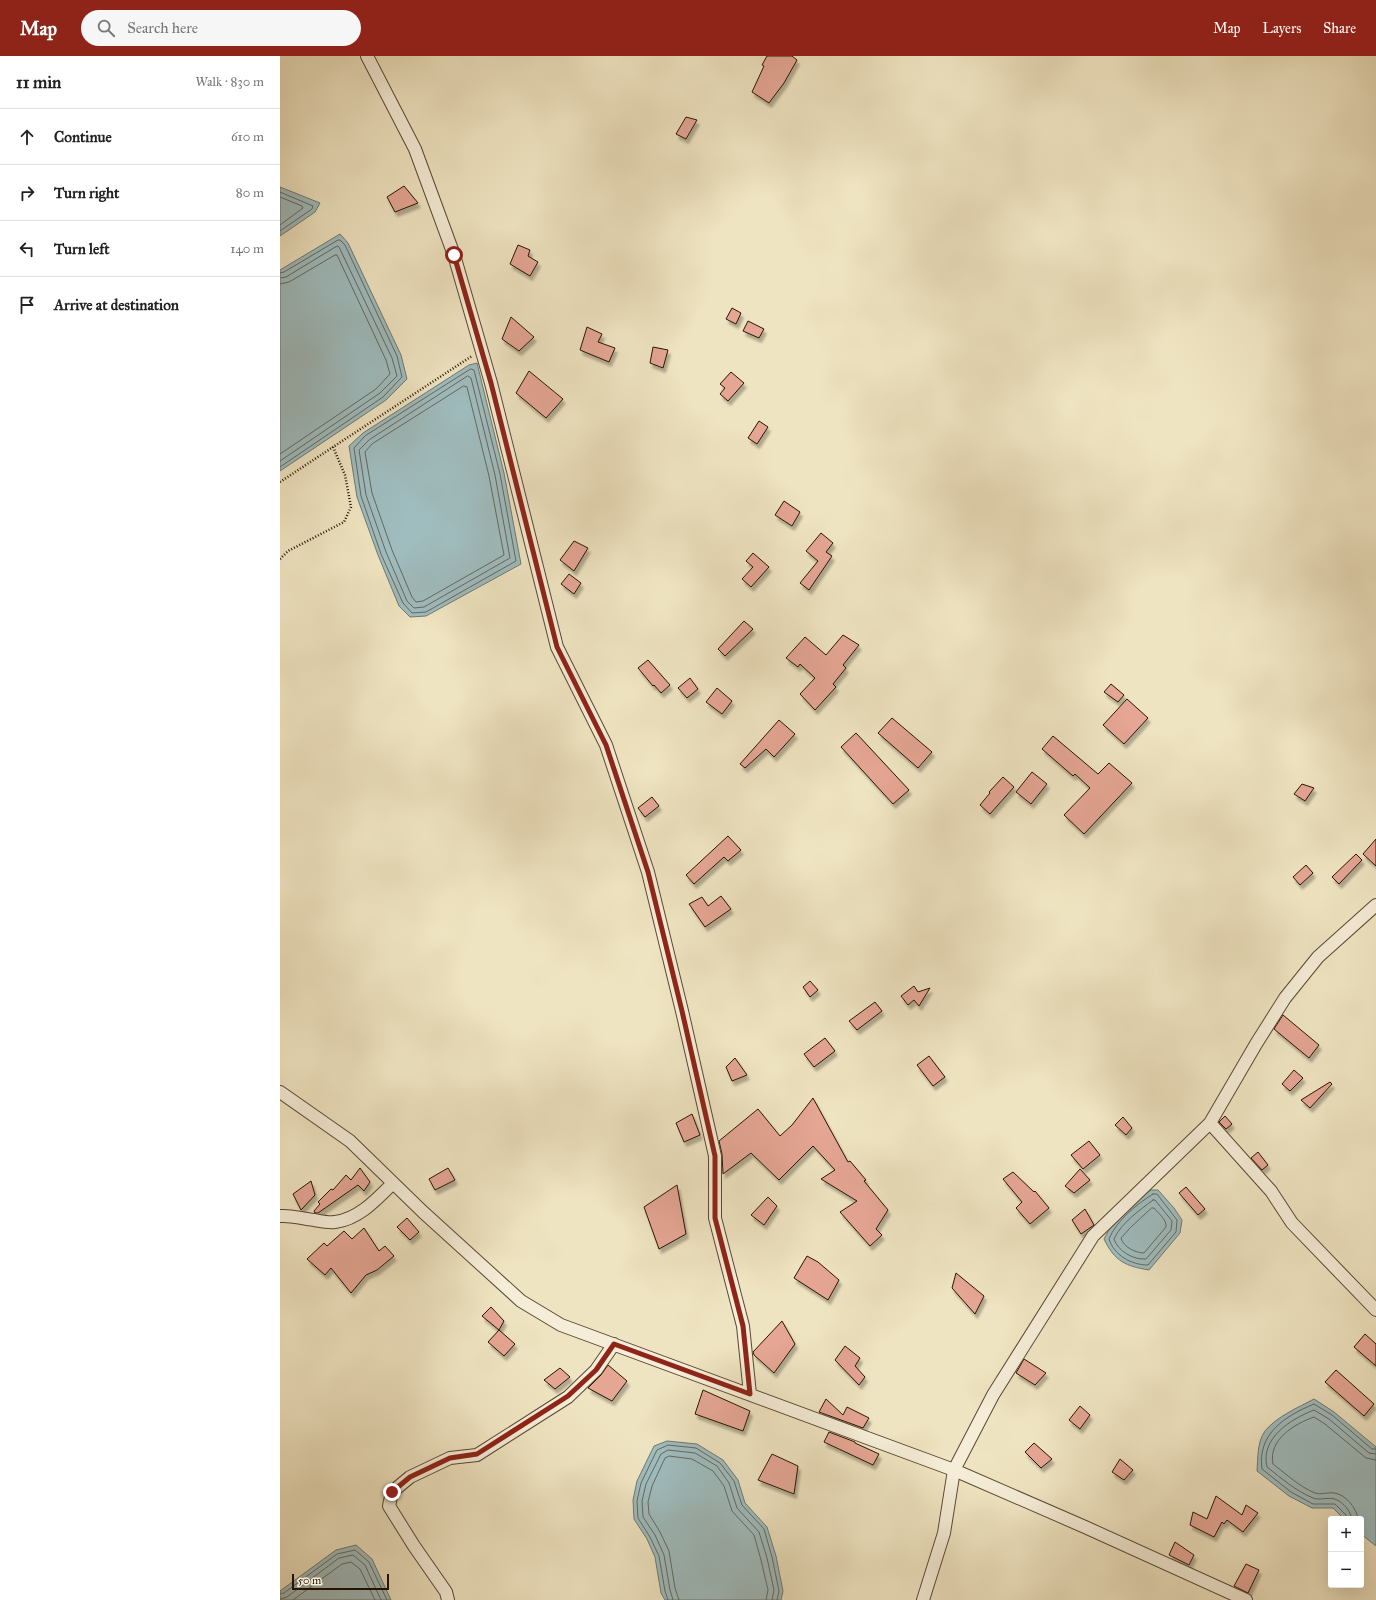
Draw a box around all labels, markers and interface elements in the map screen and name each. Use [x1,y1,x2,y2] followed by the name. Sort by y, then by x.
[81,10,361,46] search box
[20,17,57,40] text: Map
[95,17,117,39] icon: search
[127,19,198,37] text: Search here
[1213,20,1241,37] text: Map
[1263,20,1301,37] text: Layers
[1323,20,1356,37] text: Share
[16,72,61,93] text: 11 min
[195,74,264,90] text: Walk · 830 m
[16,126,38,148] icon: ahead
[54,128,112,146] text: Continue
[231,129,264,145] text: 610 m
[16,182,38,204] icon: right
[54,184,119,202] text: Turn right
[236,185,264,201] text: 80 m
[16,238,38,260] icon: left
[54,240,110,258] text: Turn left
[230,241,264,257] text: 140 m
[445,246,463,264] route start
[16,294,38,316] icon: arrive
[54,296,179,314] text: Arrive at destination
[383,1483,401,1501] route end
[1328,1516,1364,1588] map controls
[1328,1516,1364,1552] button: +
[1328,1552,1364,1588] button: −
[292,1572,389,1591] scale bar
[298,1574,321,1587] text: 50 m

